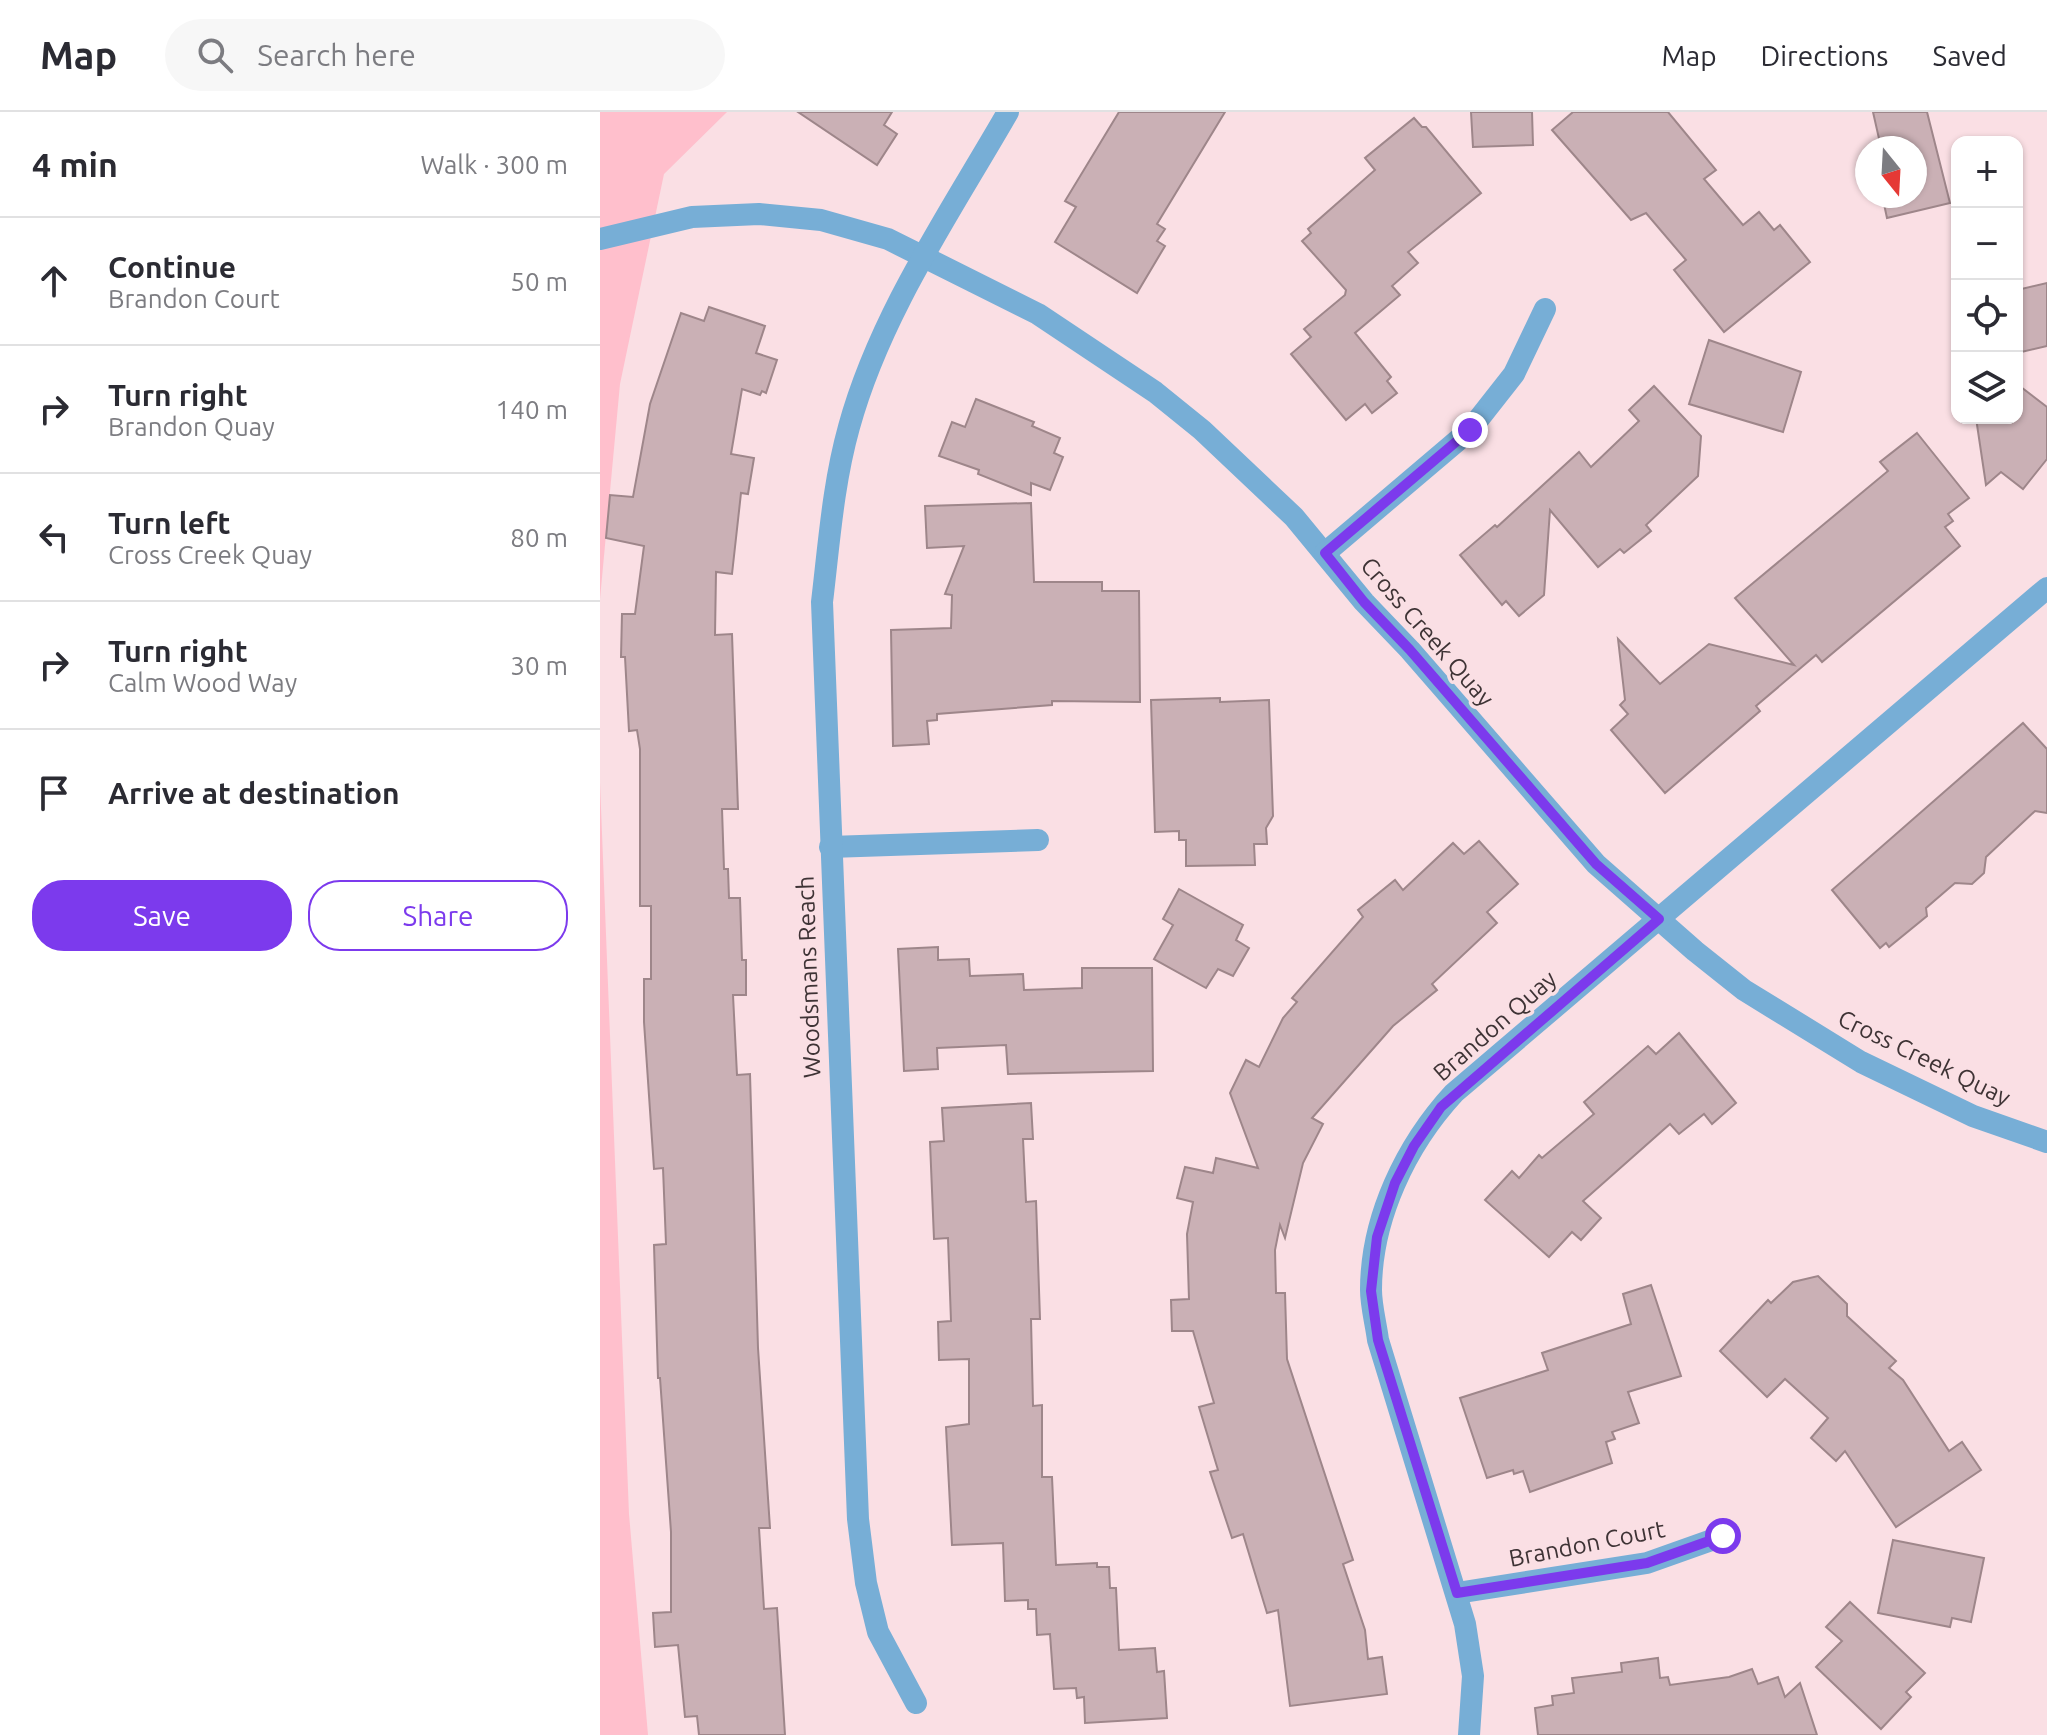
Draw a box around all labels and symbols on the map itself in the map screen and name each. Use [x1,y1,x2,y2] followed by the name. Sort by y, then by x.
[1855,136,1927,208] north arrow
[1452,412,1488,448] route end
[1355,552,1500,712] street label: Cross Creek Quay
[791,875,826,1079] street label: Woodsmans Reach
[1428,965,1562,1086] street label: Brandon Quay
[1834,1004,2015,1111] street label: Cross Creek Quay
[1506,1515,1668,1572] street label: Brandon Court
[1705,1518,1741,1554] route start

